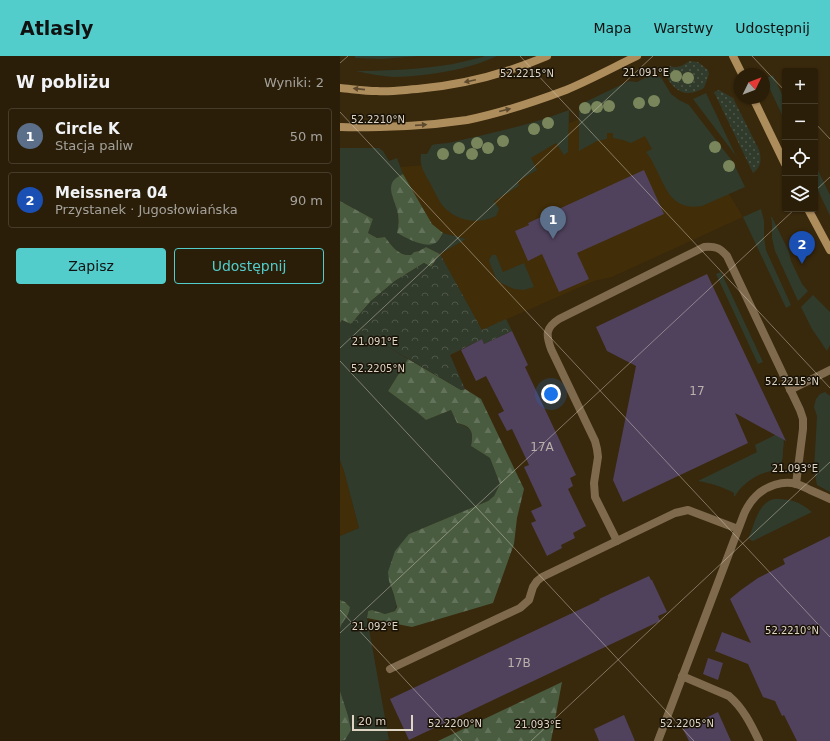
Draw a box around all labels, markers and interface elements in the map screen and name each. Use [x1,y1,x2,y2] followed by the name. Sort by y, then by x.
[20,17,93,39] text: Atlasly
[593,20,632,36] text: Mapa
[654,20,713,36] text: Warstwy
[735,20,810,36] text: Udostępnij
[623,67,669,78] text: 21.091°E
[500,68,554,79] text: 52.2215°N
[734,68,770,104] north arrow
[782,68,818,212] map controls
[782,68,818,104] button: +
[16,72,110,92] text: W pobliżu
[264,75,324,90] text: Wyniki: 2
[464,78,476,84] one-way arrow
[353,86,365,93] one-way arrow
[782,104,818,140] button: −
[498,107,511,113] one-way arrow
[351,114,405,125] text: 52.2210°N
[55,120,120,138] text: Circle K
[415,122,428,128] one-way arrow
[25,129,35,144] text: 1
[290,129,323,144] text: 50 m
[55,138,133,153] text: Stacja paliw
[782,140,818,176] button: locate
[782,176,818,212] button: layers
[55,184,168,202] text: Meissnera 04
[25,193,35,208] text: 2
[290,193,323,208] text: 90 m
[55,202,238,217] text: Przystanek · Jugosłowiańska
[540,206,566,239] pin: 1
[789,231,815,264] pin: 2
[16,248,166,284] button: Zapisz
[174,248,324,284] button: Udostępnij
[352,336,398,347] text: 21.091°E
[351,363,405,374] text: 52.2205°N
[765,376,819,387] text: 52.2215°N
[541,384,561,404] your location
[689,384,705,398] house number: 17
[530,440,555,454] house number: 17A
[772,463,818,474] text: 21.093°E
[352,621,398,632] text: 21.092°E
[765,625,819,636] text: 52.2210°N
[507,656,531,670] house number: 17B
[352,713,413,732] scale bar
[358,715,386,728] text: 20 m
[428,718,482,729] text: 52.2200°N
[660,718,714,729] text: 52.2205°N
[515,719,561,730] text: 21.093°E

